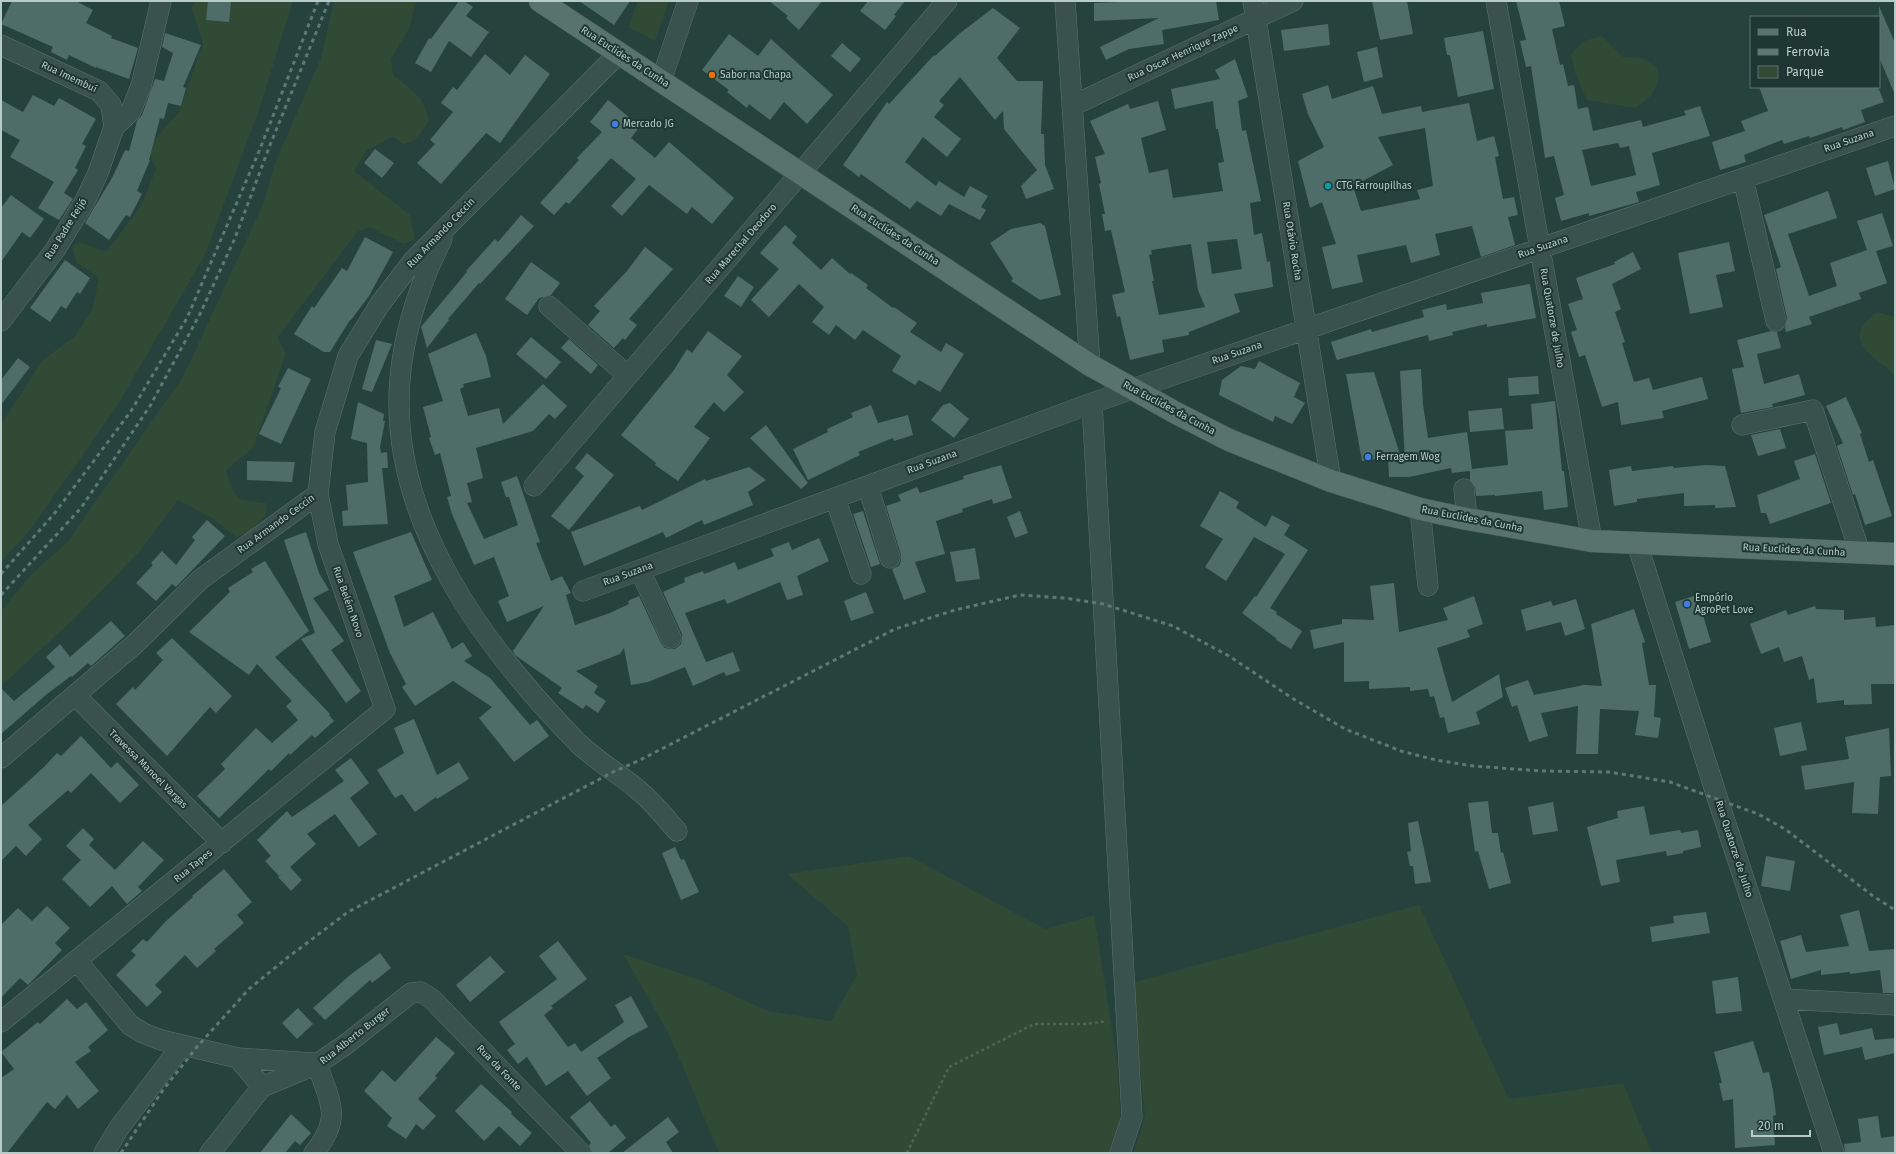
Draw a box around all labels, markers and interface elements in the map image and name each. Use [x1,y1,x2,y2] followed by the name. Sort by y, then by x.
[1750,16,1880,88] legend
[1126,22,1240,84] street label: Rua Oscar Henrique Zappe
[579,24,671,90] street label: Rua Euclides da Cunha
[1786,25,1807,39] text: Rua
[1786,45,1830,59] text: Ferrovia
[39,58,99,95] street label: Rua Imembuí
[1786,65,1824,79] text: Parque
[720,69,791,81] place label: Sabor na Chapa
[707,70,717,80] marker: Sabor na Chapa
[623,118,674,130] place label: Mercado JG
[610,119,620,129] marker: Mercado JG
[1822,127,1876,155] street label: Rua Suzana
[1336,180,1412,192] place label: CTG Farroupilhas
[1323,181,1333,191] marker: CTG Farroupilhas
[404,195,478,271] street label: Rua Armando Ceccin
[42,196,90,262] street label: Rua Padre Feijó
[703,201,779,287] street label: Rua Marechal Deodoro
[1280,201,1304,281] street label: Rua Otávio Rocha
[849,202,941,268] street label: Rua Euclides da Cunha
[1516,233,1570,261] street label: Rua Suzana
[1537,267,1567,369] street label: Rua Quatorze de Julho
[1210,339,1264,367] street label: Rua Suzana
[1121,379,1217,437] street label: Rua Euclides da Cunha
[905,447,959,477] street label: Rua Suzana
[1376,451,1440,463] place label: Ferragem Wog
[1363,452,1373,462] marker: Ferragem Wog
[235,492,317,556] street label: Rua Armando Ceccin
[1420,503,1524,535] street label: Rua Euclides da Cunha
[1742,541,1846,559] street label: Rua Euclides da Cunha
[601,559,655,589] street label: Rua Suzana
[330,565,366,639] street label: Rua Belém Novo
[1695,592,1753,616] place label: Empório AgroPet Love
[1682,599,1692,609] marker: Empório AgroPet Love
[106,727,190,811] street label: Travessa Manoel Vargas
[1713,799,1755,899] street label: Rua Quatorze de Julho
[171,847,215,885] street label: Rua Tapes
[318,1005,393,1067] street label: Rua Alberto Burger
[474,1043,524,1093] street label: Rua da Fonte
[1752,1112,1810,1138] scale bar
[1758,1119,1784,1133] text: 20 m

